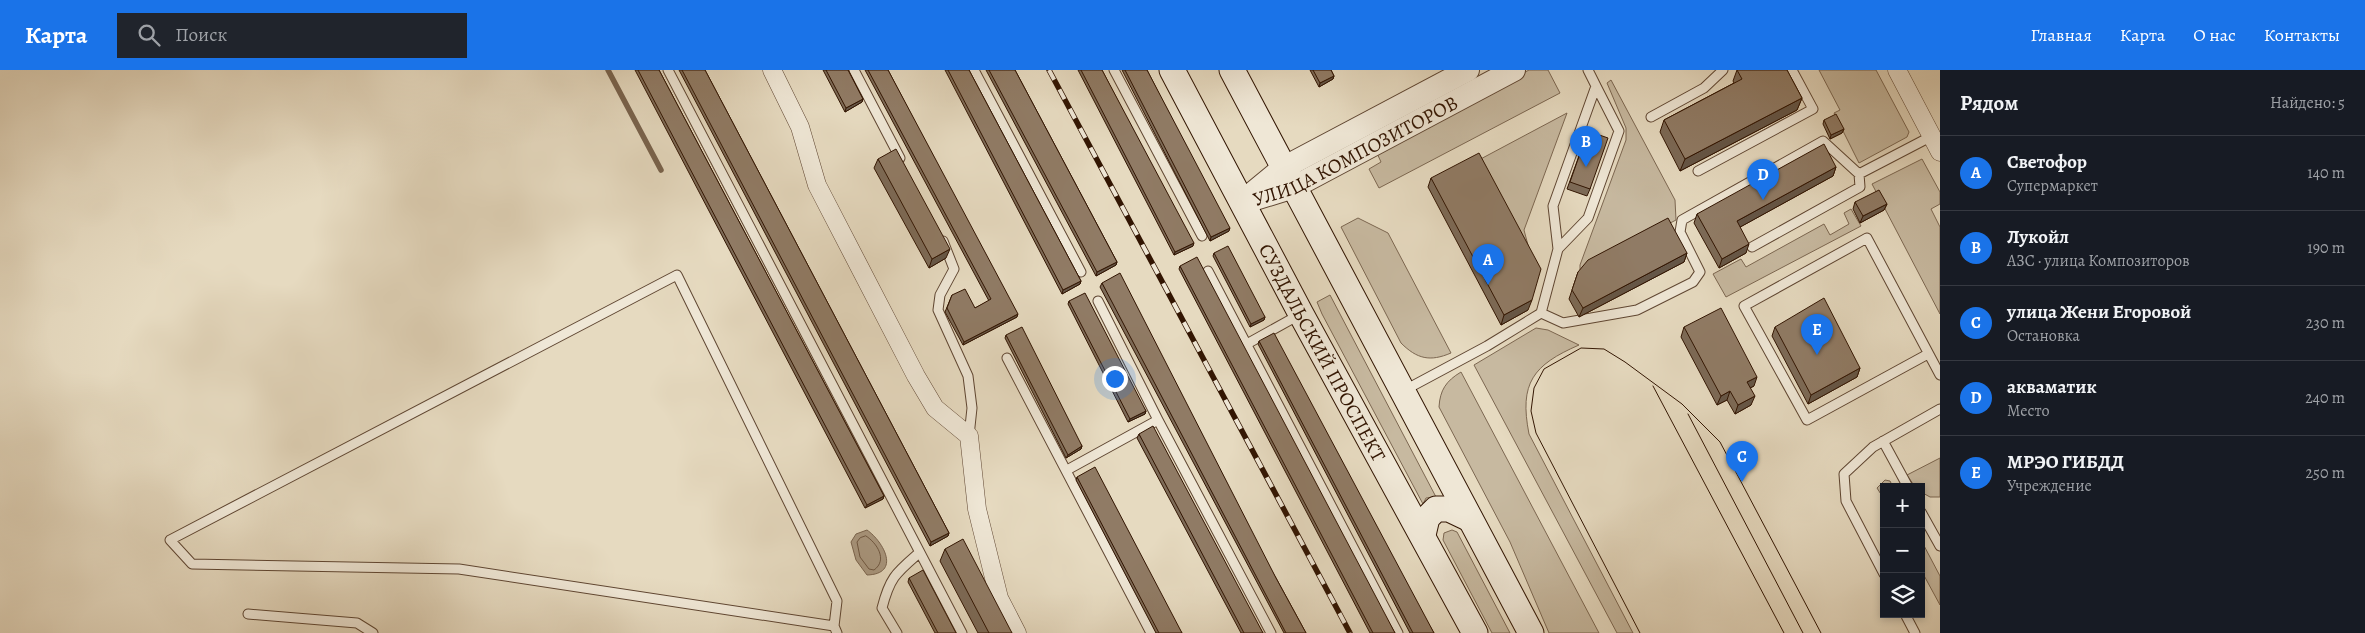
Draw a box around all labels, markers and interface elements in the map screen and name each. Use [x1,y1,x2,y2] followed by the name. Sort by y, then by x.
[117,13,467,58] search box
[25,19,87,51] text: Карта
[135,21,163,49] icon: search
[175,22,227,48] text: Поиск
[2031,23,2092,47] text: Главная
[2120,23,2165,47] text: Карта
[2193,23,2236,47] text: О нас
[2264,23,2340,47] text: Контакты
[1250,89,1463,213] street label: УЛИЦА КОМПОЗИТОРОВ
[1960,89,2018,117] text: Рядом
[2270,92,2345,114] text: Найдено: 5
[1570,126,1602,167] pin: B
[2007,149,2087,175] text: Светофор
[1747,159,1779,200] pin: D
[1971,162,1981,184] text: A
[2307,162,2345,184] text: 140 m
[2007,175,2098,197] text: Супермаркет
[2007,224,2069,250] text: Лукойл
[1971,237,1981,259] text: B
[2307,237,2345,259] text: 190 m
[1252,239,1392,467] street label: СУЗДАЛЬСКИЙ ПРОСПЕКТ
[1472,244,1504,285] pin: A
[2007,250,2190,272] text: АЗС · улица Композиторов
[2007,299,2191,325] text: улица Жени Егоровой
[1971,312,1981,334] text: C
[2306,312,2345,334] text: 230 m
[1801,314,1833,355] pin: E
[2007,325,2080,347] text: Остановка
[1102,366,1128,392] your location
[2007,374,2097,400] text: акваматик
[1970,387,1982,409] text: D
[2305,387,2345,409] text: 240 m
[2007,400,2050,422] text: Место
[1726,441,1758,482] pin: C
[2007,449,2124,475] text: МРЭО ГИБДД
[1971,462,1981,484] text: E
[2306,462,2345,484] text: 250 m
[2007,475,2092,497] text: Учреждение
[1880,483,1925,618] map controls
[1880,483,1925,528] button: +
[1880,528,1925,573] button: −
[1880,573,1925,618] button: layers

